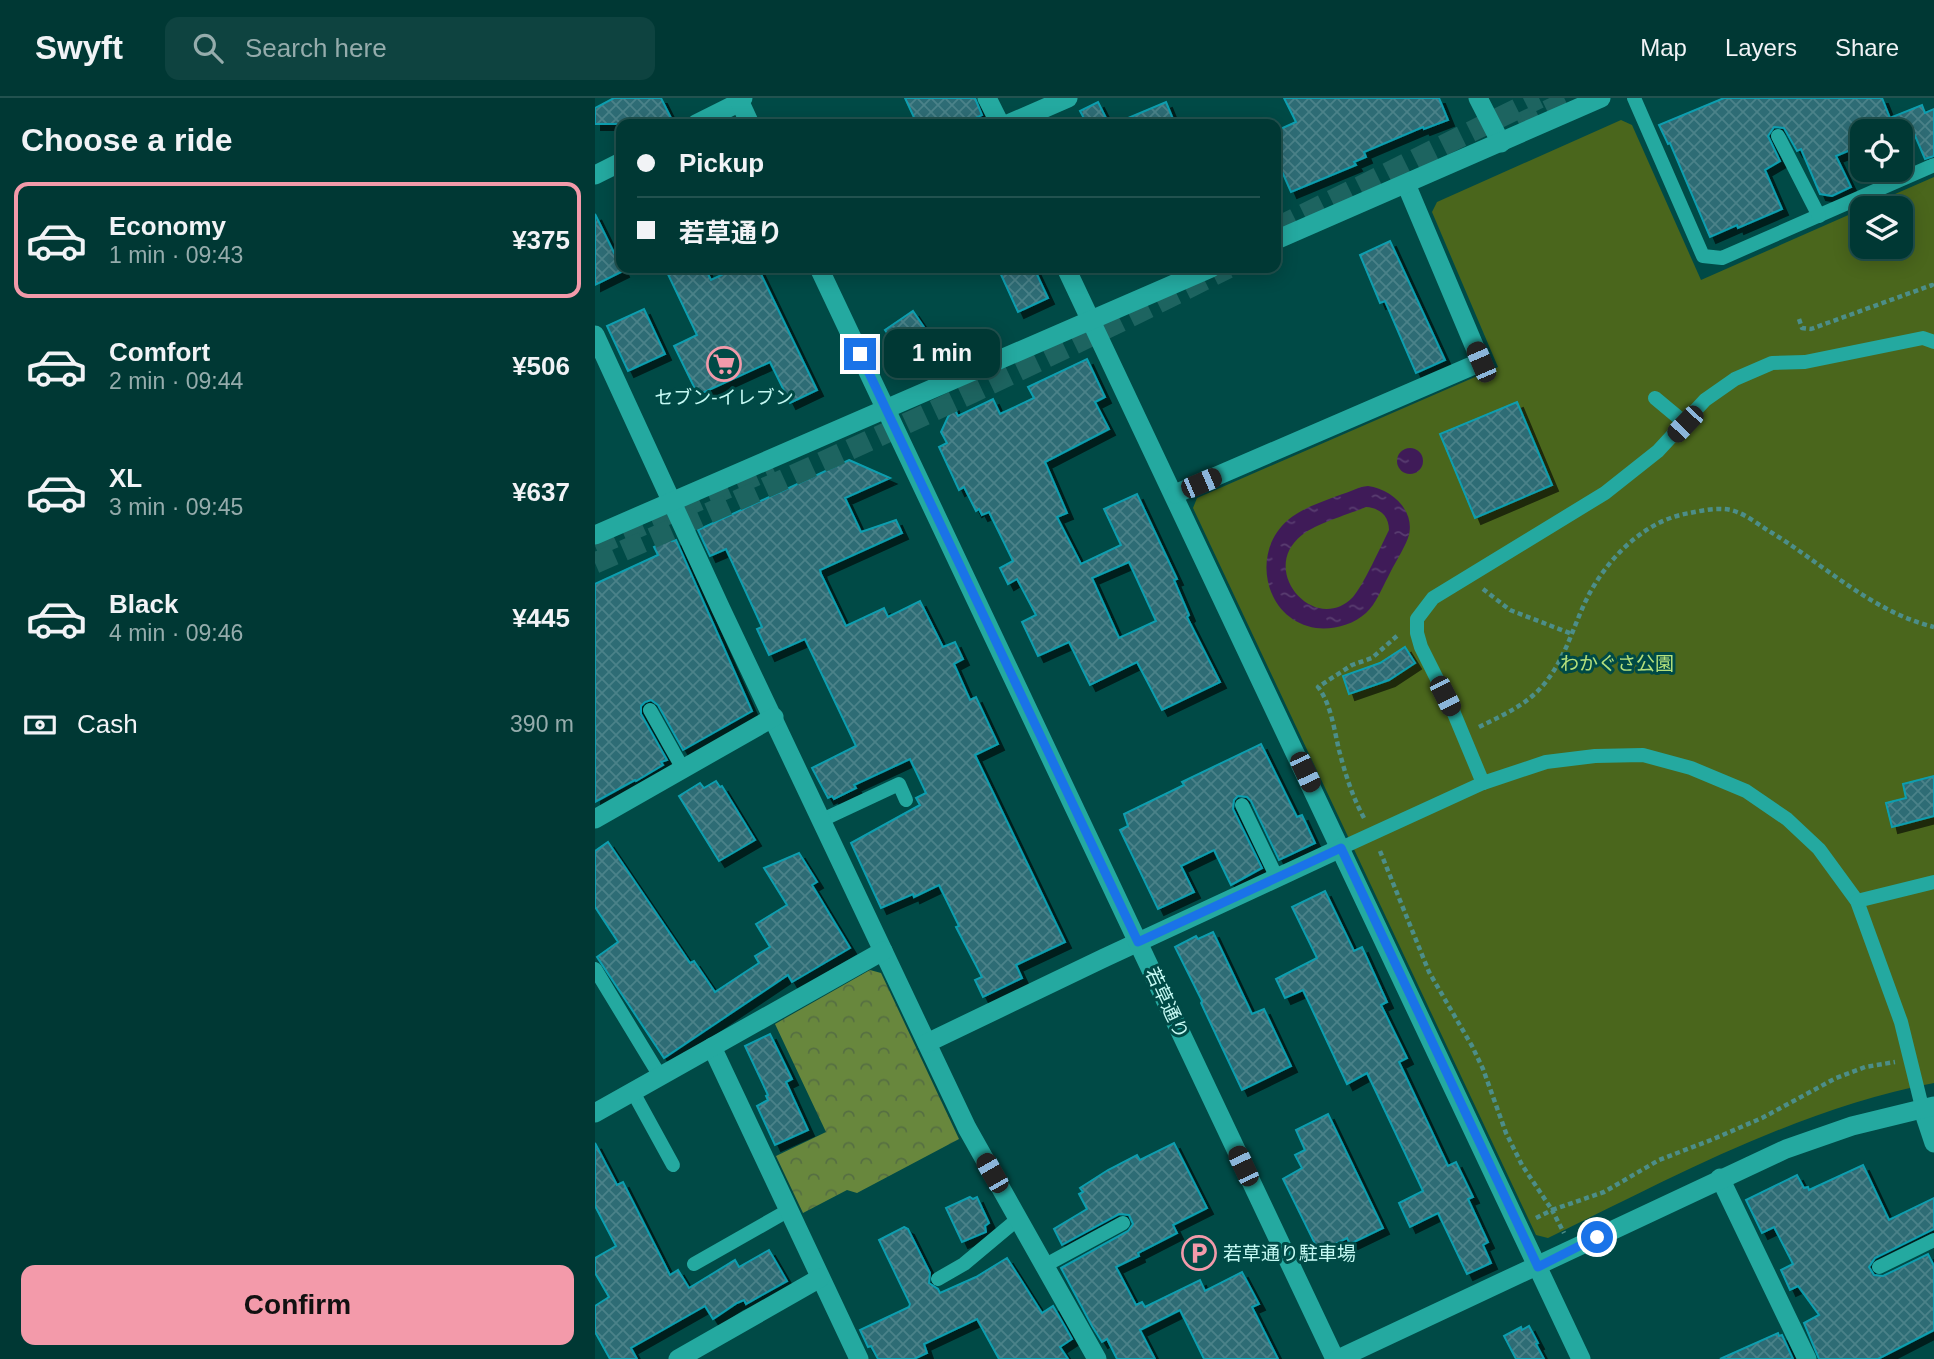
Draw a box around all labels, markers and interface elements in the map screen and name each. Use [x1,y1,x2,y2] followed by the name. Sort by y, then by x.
[165,17,655,80] search box
[35,29,123,66] text: Swyft
[189,29,227,67] icon: search
[245,33,387,63] text: Search here
[1640,34,1687,61] text: Map
[1725,34,1797,61] text: Layers
[1835,34,1899,61] text: Share
[1850,119,1913,259] map controls
[1850,119,1913,182] button: locate
[21,122,233,158] text: Choose a ride
[679,148,764,178] text: Pickup
[1850,196,1913,259] button: layers
[25,209,88,272] icon: car
[109,211,226,241] text: Economy
[679,218,783,248] text: 若草通り
[512,225,570,255] text: ¥375
[109,242,243,268] text: 1 min · 09:43
[885,330,1000,378] callout: 1 min
[25,335,88,398] icon: car
[109,337,210,367] text: Comfort
[844,338,876,370] route end
[1464,339,1499,385] car
[912,340,972,366] text: 1 min
[705,345,743,383] supermarket icon: セブン-イレブン
[512,351,570,381] text: ¥506
[109,368,243,394] text: 2 min · 09:44
[654,387,794,408] place label: セブン-イレブン
[1663,402,1708,446] car
[25,461,88,524] icon: car
[109,463,142,493] text: XL
[1178,465,1225,501] car
[512,477,570,507] text: ¥637
[109,494,243,520] text: 3 min · 09:45
[25,587,88,650] icon: car
[109,589,178,619] text: Black
[512,603,570,633] text: ¥445
[109,620,243,646] text: 4 min · 09:46
[1560,653,1674,674] park label: わかぐさ公園
[1427,673,1464,719] car
[21,706,59,744] icon: cash
[77,709,138,739] text: Cash
[510,711,574,737] text: 390 m
[1287,749,1324,795] car
[1141,964,1193,1042] street label: 若草通り
[1225,1143,1262,1189] car
[973,1150,1012,1196] car
[1581,1221,1613,1253] route start
[1180,1234,1218,1272] parking icon: 若草通り駐車場
[1223,1243,1356,1264] place label: 若草通り駐車場
[21,1265,574,1345] button: Confirm

